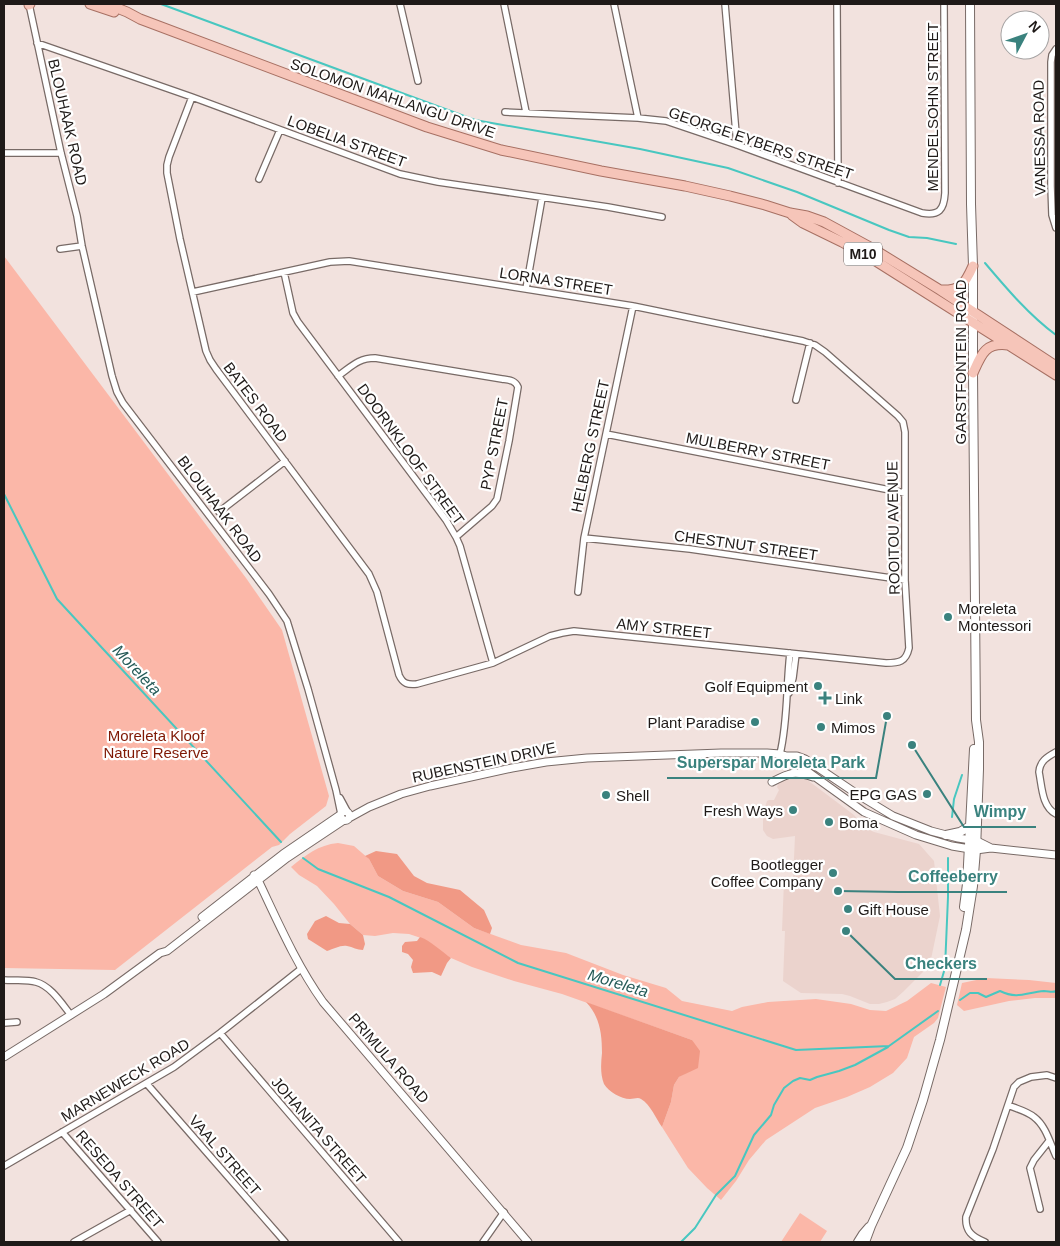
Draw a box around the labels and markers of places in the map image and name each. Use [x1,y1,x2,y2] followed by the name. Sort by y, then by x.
[958,600,1031,634] place label: Moreleta Montessori
[942,611,954,623] marker: Moreleta Montessori
[705,678,809,695] place label: Golf Equipment
[812,680,824,692] marker: Golf Equipment
[835,690,863,707] place label: Link
[819,692,831,704] marker: Link
[647,714,745,731] place label: Plant Paradise
[749,716,761,728] marker: Plant Paradise
[831,719,875,736] place label: Mimos
[815,721,827,733] marker: Mimos
[667,747,876,778] callout: Superspar Moreleta Park
[849,786,917,803] place label: EPG GAS
[616,787,649,804] place label: Shell
[921,788,933,800] marker: EPG GAS
[600,789,612,801] marker: Shell
[964,796,1036,827] callout: Wimpy
[704,802,783,819] place label: Fresh Ways
[787,804,799,816] marker: Fresh Ways
[839,814,879,831] place label: Boma
[823,816,835,828] marker: Boma
[711,856,823,890] place label: Bootlegger Coffee Company
[898,861,1007,892] callout: Coffeeberry
[827,867,839,879] marker: Bootlegger Coffee Company
[858,901,929,918] place label: Gift House
[842,903,854,915] marker: Gift House
[895,948,987,979] callout: Checkers

